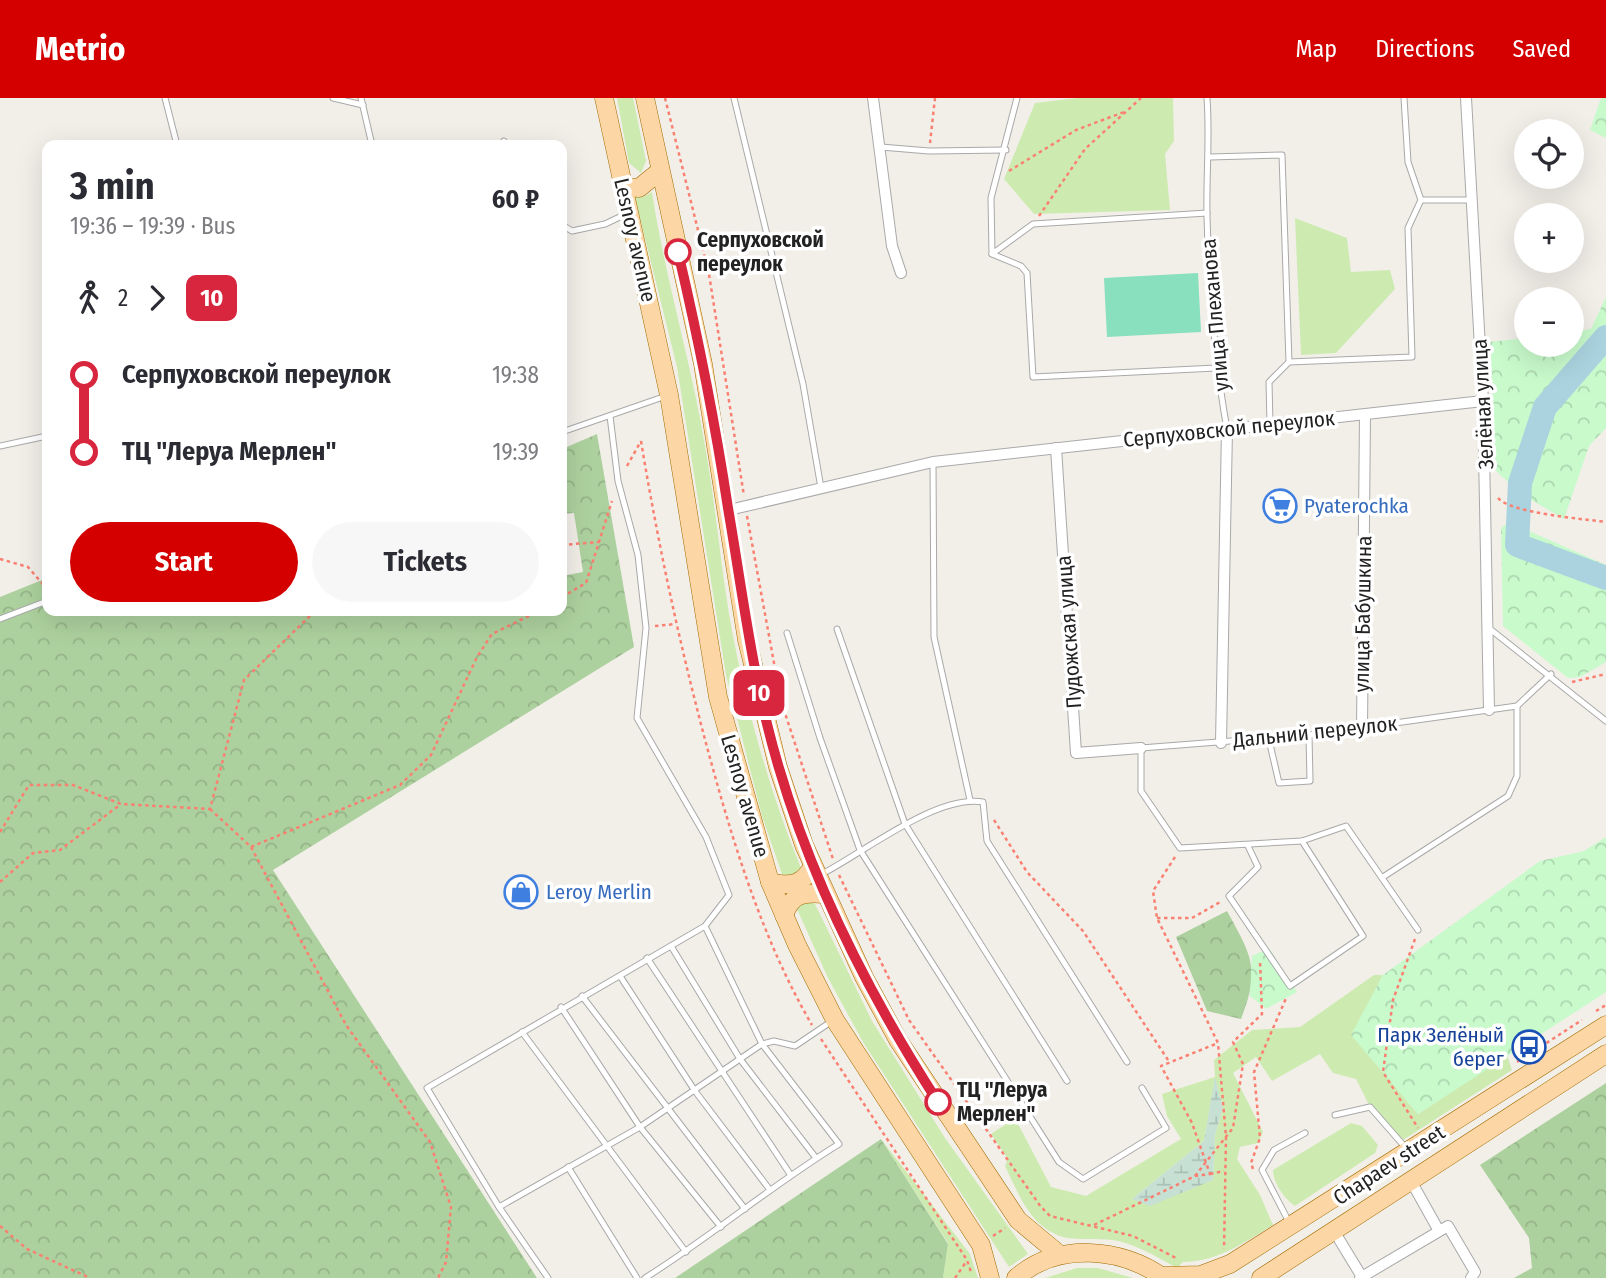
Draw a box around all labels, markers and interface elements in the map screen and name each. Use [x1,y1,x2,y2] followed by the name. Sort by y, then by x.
[35,29,125,69] text: Metrio
[1296,35,1337,63] text: Map
[1375,35,1474,63] text: Directions
[1512,35,1571,63] text: Saved
[1514,119,1584,357] map controls
[1514,119,1584,189] button: locate
[70,163,155,209] text: 3 min
[608,175,662,305] street label: Lesnoy avenue
[492,184,539,215] text: 60 ₽
[1514,203,1584,273] button: +
[70,212,235,240] text: 19:36 – 19:39 · Bus
[697,227,824,277] place label: Серпуховской переулок
[1195,238,1235,392] street label: улица Плеханова
[665,239,691,265] marker: Серпуховской переулок
[70,279,108,317] icon: walk
[138,279,176,317] icon: forward
[118,284,128,312] text: 2
[200,284,223,312] text: 10
[1514,287,1584,357] button: −
[1467,338,1499,470] street label: Зелёная улица
[122,359,391,390] text: Серпуховской переулок
[492,361,539,389] text: 19:38
[1122,405,1336,453] street label: Серпуховской переулок
[122,436,336,467] text: ТЦ "Леруа Мерлен"
[492,438,539,466] text: 19:39
[1261,487,1299,525] supermarket icon: Pyaterochka
[1304,493,1409,519] place label: Pyaterochka
[70,522,298,602] button: Start
[312,522,539,602] button: Tickets
[1349,535,1377,693] street label: улица Бабушкина
[1051,555,1087,709] street label: Пудожская улица
[728,670,790,716] line badge: 10
[747,679,771,707] text: 10
[1231,710,1399,754] street label: Дальний переулок
[715,732,775,860] street label: Lesnoy avenue
[502,873,540,911] shop icon: Leroy Merlin
[546,879,652,905] place label: Leroy Merlin
[1377,1022,1505,1072] place label: Парк Зелёный берег
[1510,1028,1548,1066] bus stop icon: Парк Зелёный берег
[957,1077,1047,1127] place label: ТЦ "Леруа Мерлен"
[925,1089,951,1115] marker: ТЦ "Леруа Мерлен"
[1328,1119,1450,1211] street label: Chapaev street

